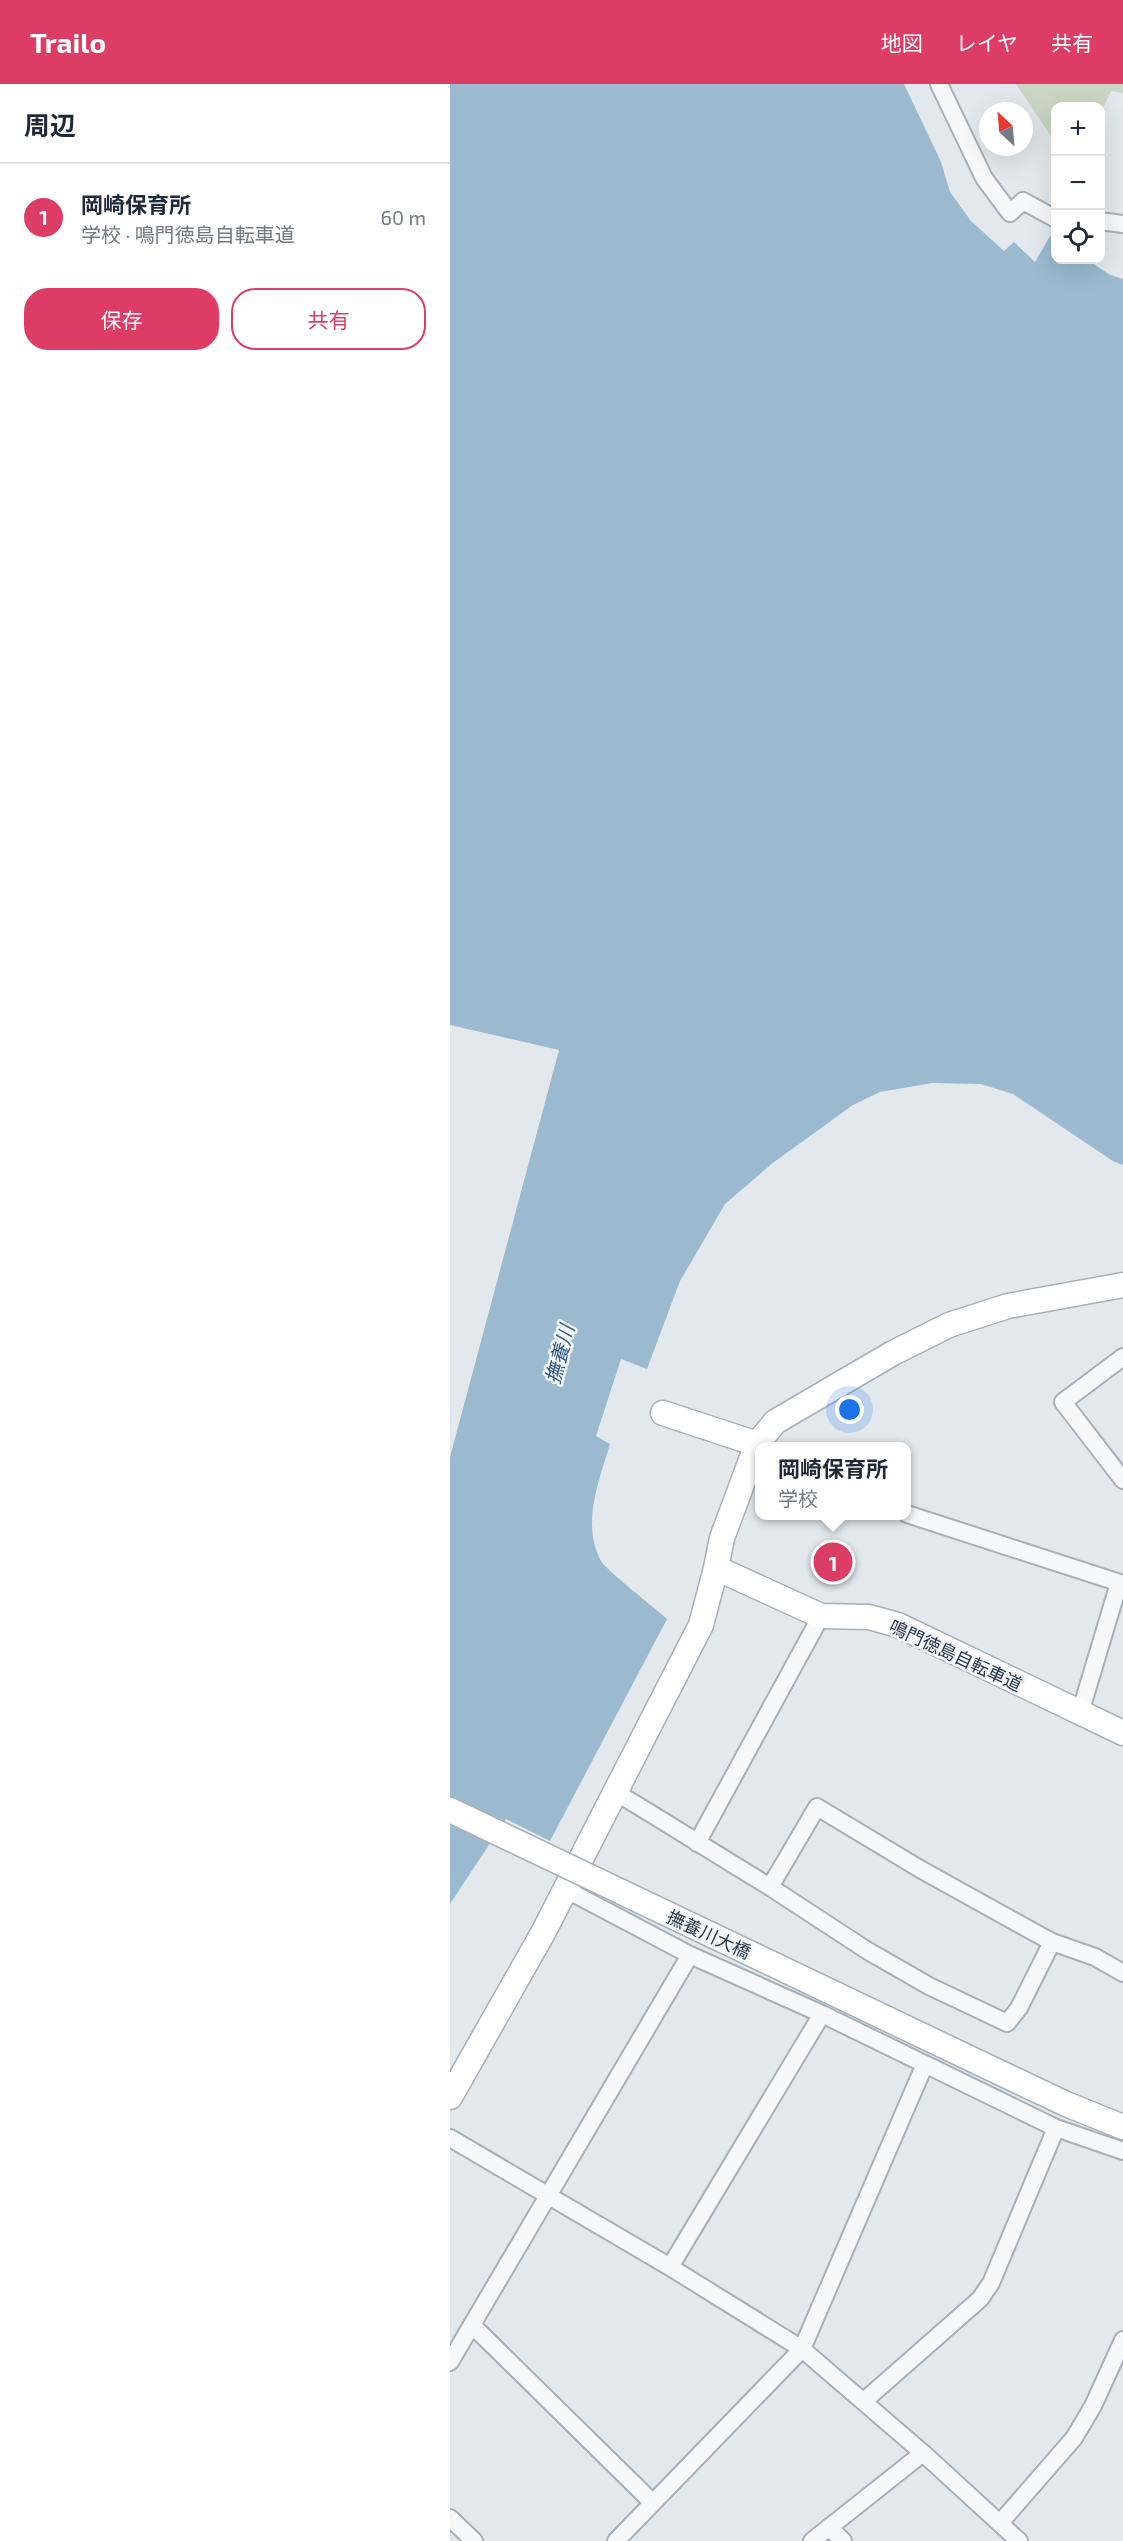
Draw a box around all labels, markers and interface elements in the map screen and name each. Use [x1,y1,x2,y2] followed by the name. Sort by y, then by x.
[30,25,106,59] text: Trailo
[881,30,923,55] text: 地図
[956,30,1018,55] text: レイヤ
[1051,30,1093,55] text: 共有
[979,102,1033,156] north arrow
[1051,102,1105,264] map controls
[1051,102,1105,156] button: +
[24,109,76,140] text: 周辺
[1051,156,1105,210] button: −
[81,191,191,217] text: 岡崎保育所
[39,205,48,229] text: 1
[381,205,426,229] text: 60 m
[1051,210,1105,264] button: locate
[81,222,295,246] text: 学校 · 鳴門徳島自転車道
[24,288,219,350] button: 保存
[231,288,426,350] button: 共有
[540,1320,579,1386] water label: 撫養川
[835,1395,864,1424] your location
[755,1442,911,1520] popup
[778,1455,888,1481] text: 岡崎保育所
[778,1486,818,1510] text: 学校
[814,1540,853,1584] pin: 1
[886,1615,1026,1695] street label: 鳴門徳島自転車道
[664,1905,754,1963] street label: 撫養川大橋

